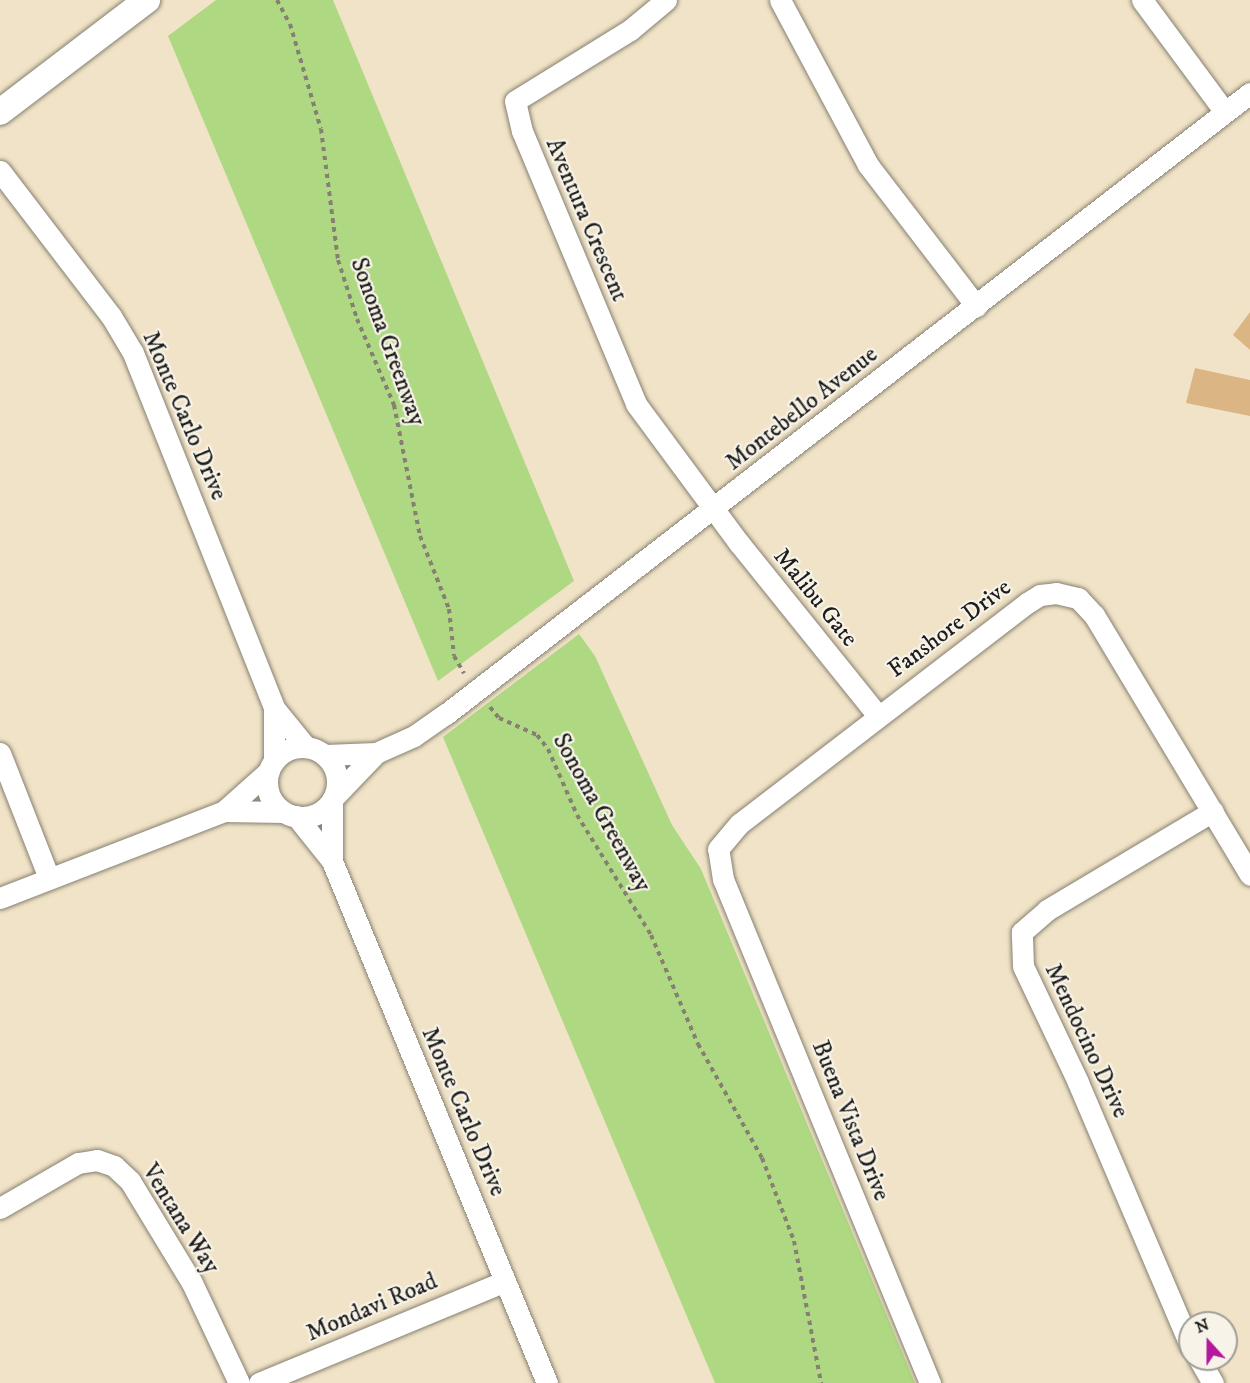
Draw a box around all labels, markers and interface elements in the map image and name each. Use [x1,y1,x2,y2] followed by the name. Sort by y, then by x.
[539,134,633,306] street label: Aventura Crescent
[343,254,431,430] street label: Sonoma Greenway
[135,327,233,505] street label: Monte Carlo Drive
[720,341,884,477] street label: Montebello Avenue
[767,543,863,653] street label: Malibu Gate
[883,573,1017,685] street label: Fanshore Drive
[546,729,656,897] street label: Sonoma Greenway
[1038,959,1134,1123] street label: Mendocino Drive
[414,1023,512,1201] street label: Monte Carlo Drive
[805,1037,895,1205] street label: Buena Vista Drive
[135,1159,225,1279] street label: Ventana Way
[302,1268,442,1348] street label: Mondavi Road
[1178,1311,1238,1371] north arrow
[1193,1314,1212,1338] text: N

